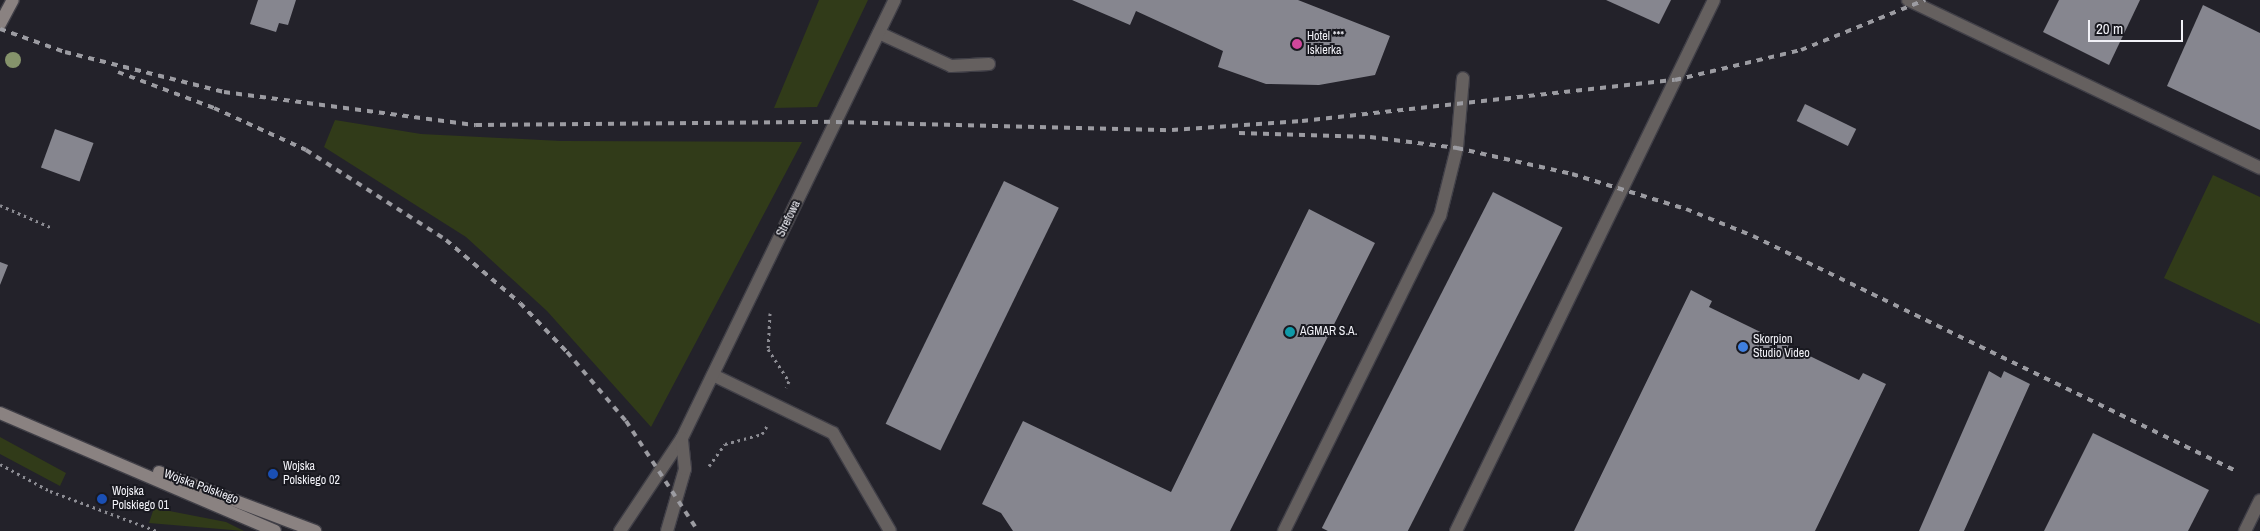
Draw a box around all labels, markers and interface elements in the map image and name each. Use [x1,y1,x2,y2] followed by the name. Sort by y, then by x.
[2090,10,2185,42] scale bar
[2096,18,2123,39] text: 20 m
[1307,30,1344,58] place label: Hotel *** Iskierka
[1291,38,1303,50] marker: Hotel *** Iskierka
[774,198,804,240] street label: Strefowa
[1300,325,1357,339] place label: AGMAR S.A.
[1284,326,1296,338] marker: AGMAR S.A.
[1753,333,1810,361] place label: Skorpion Studio Video
[1737,341,1749,353] marker: Skorpion Studio Video
[283,460,340,488] place label: Wojska Polskiego 02
[162,467,240,507] street label: Wojska Polskiego
[267,468,279,480] marker: Wojska Polskiego 02
[112,485,169,513] place label: Wojska Polskiego 01
[96,493,108,505] marker: Wojska Polskiego 01

